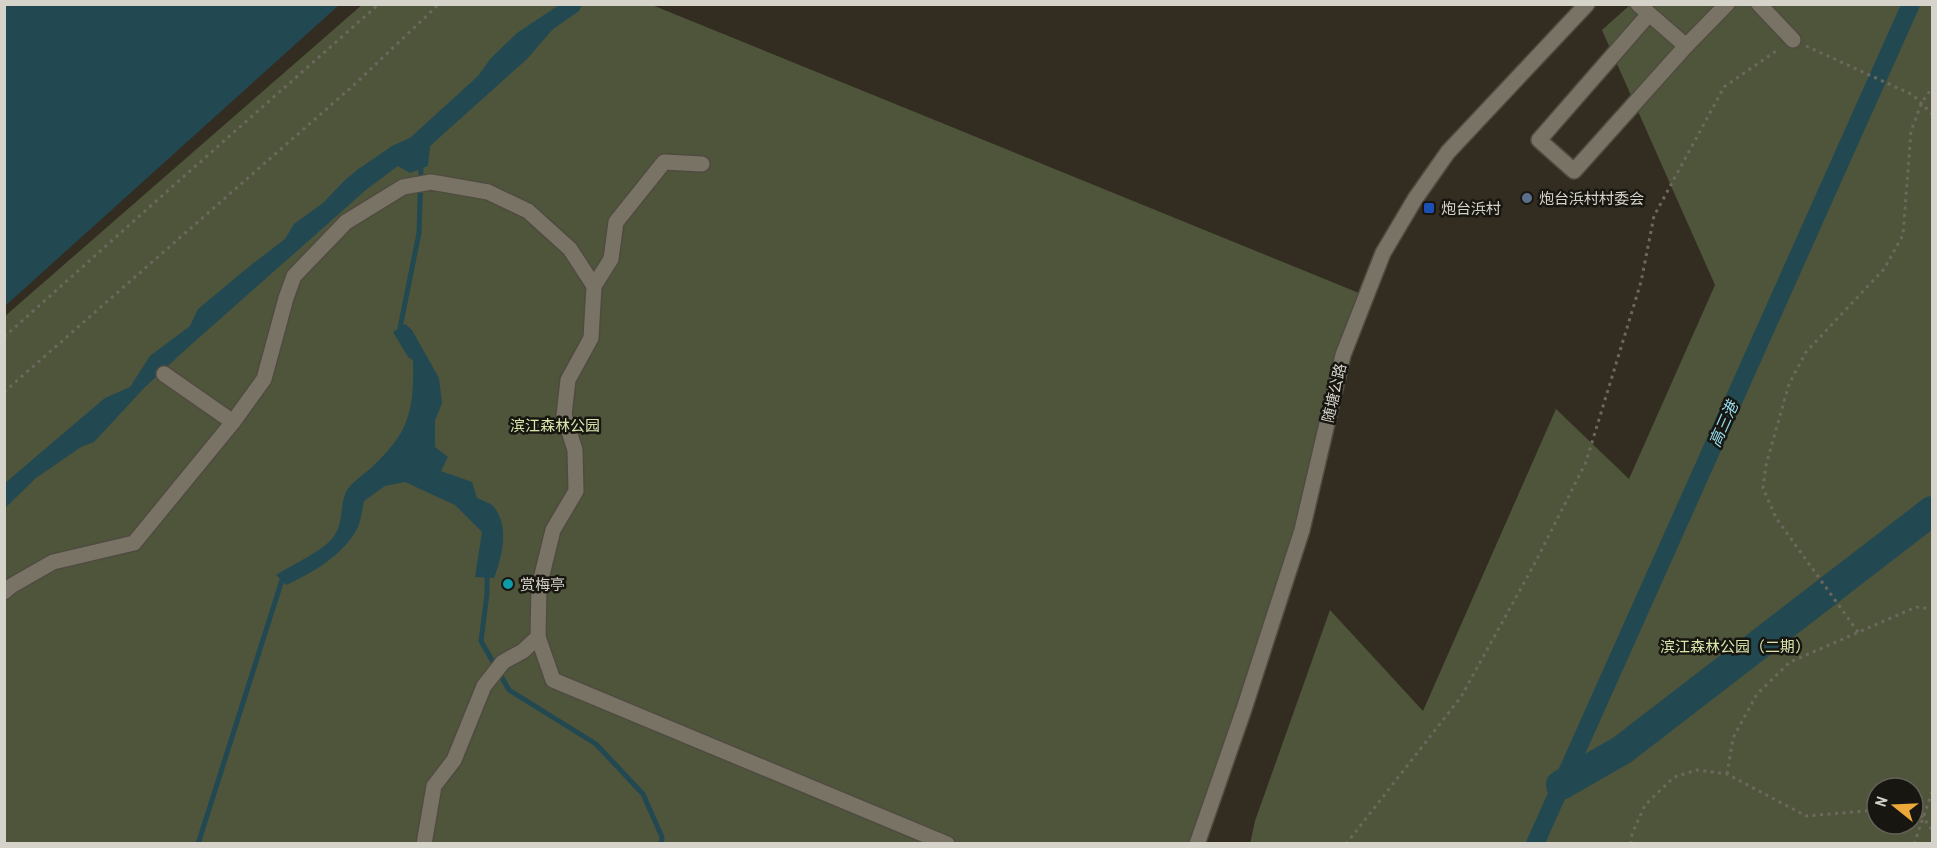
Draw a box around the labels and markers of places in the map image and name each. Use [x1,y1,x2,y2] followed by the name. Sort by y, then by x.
[1539,188,1644,209] place label: 炮台浜村村委会
[1520,191,1534,205] marker: 炮台浜村村委会
[1441,198,1501,219] place label: 炮台浜村
[1422,201,1436,215] marker: 炮台浜村
[520,574,565,595] place label: 赏梅亭
[501,577,515,591] marker: 赏梅亭

